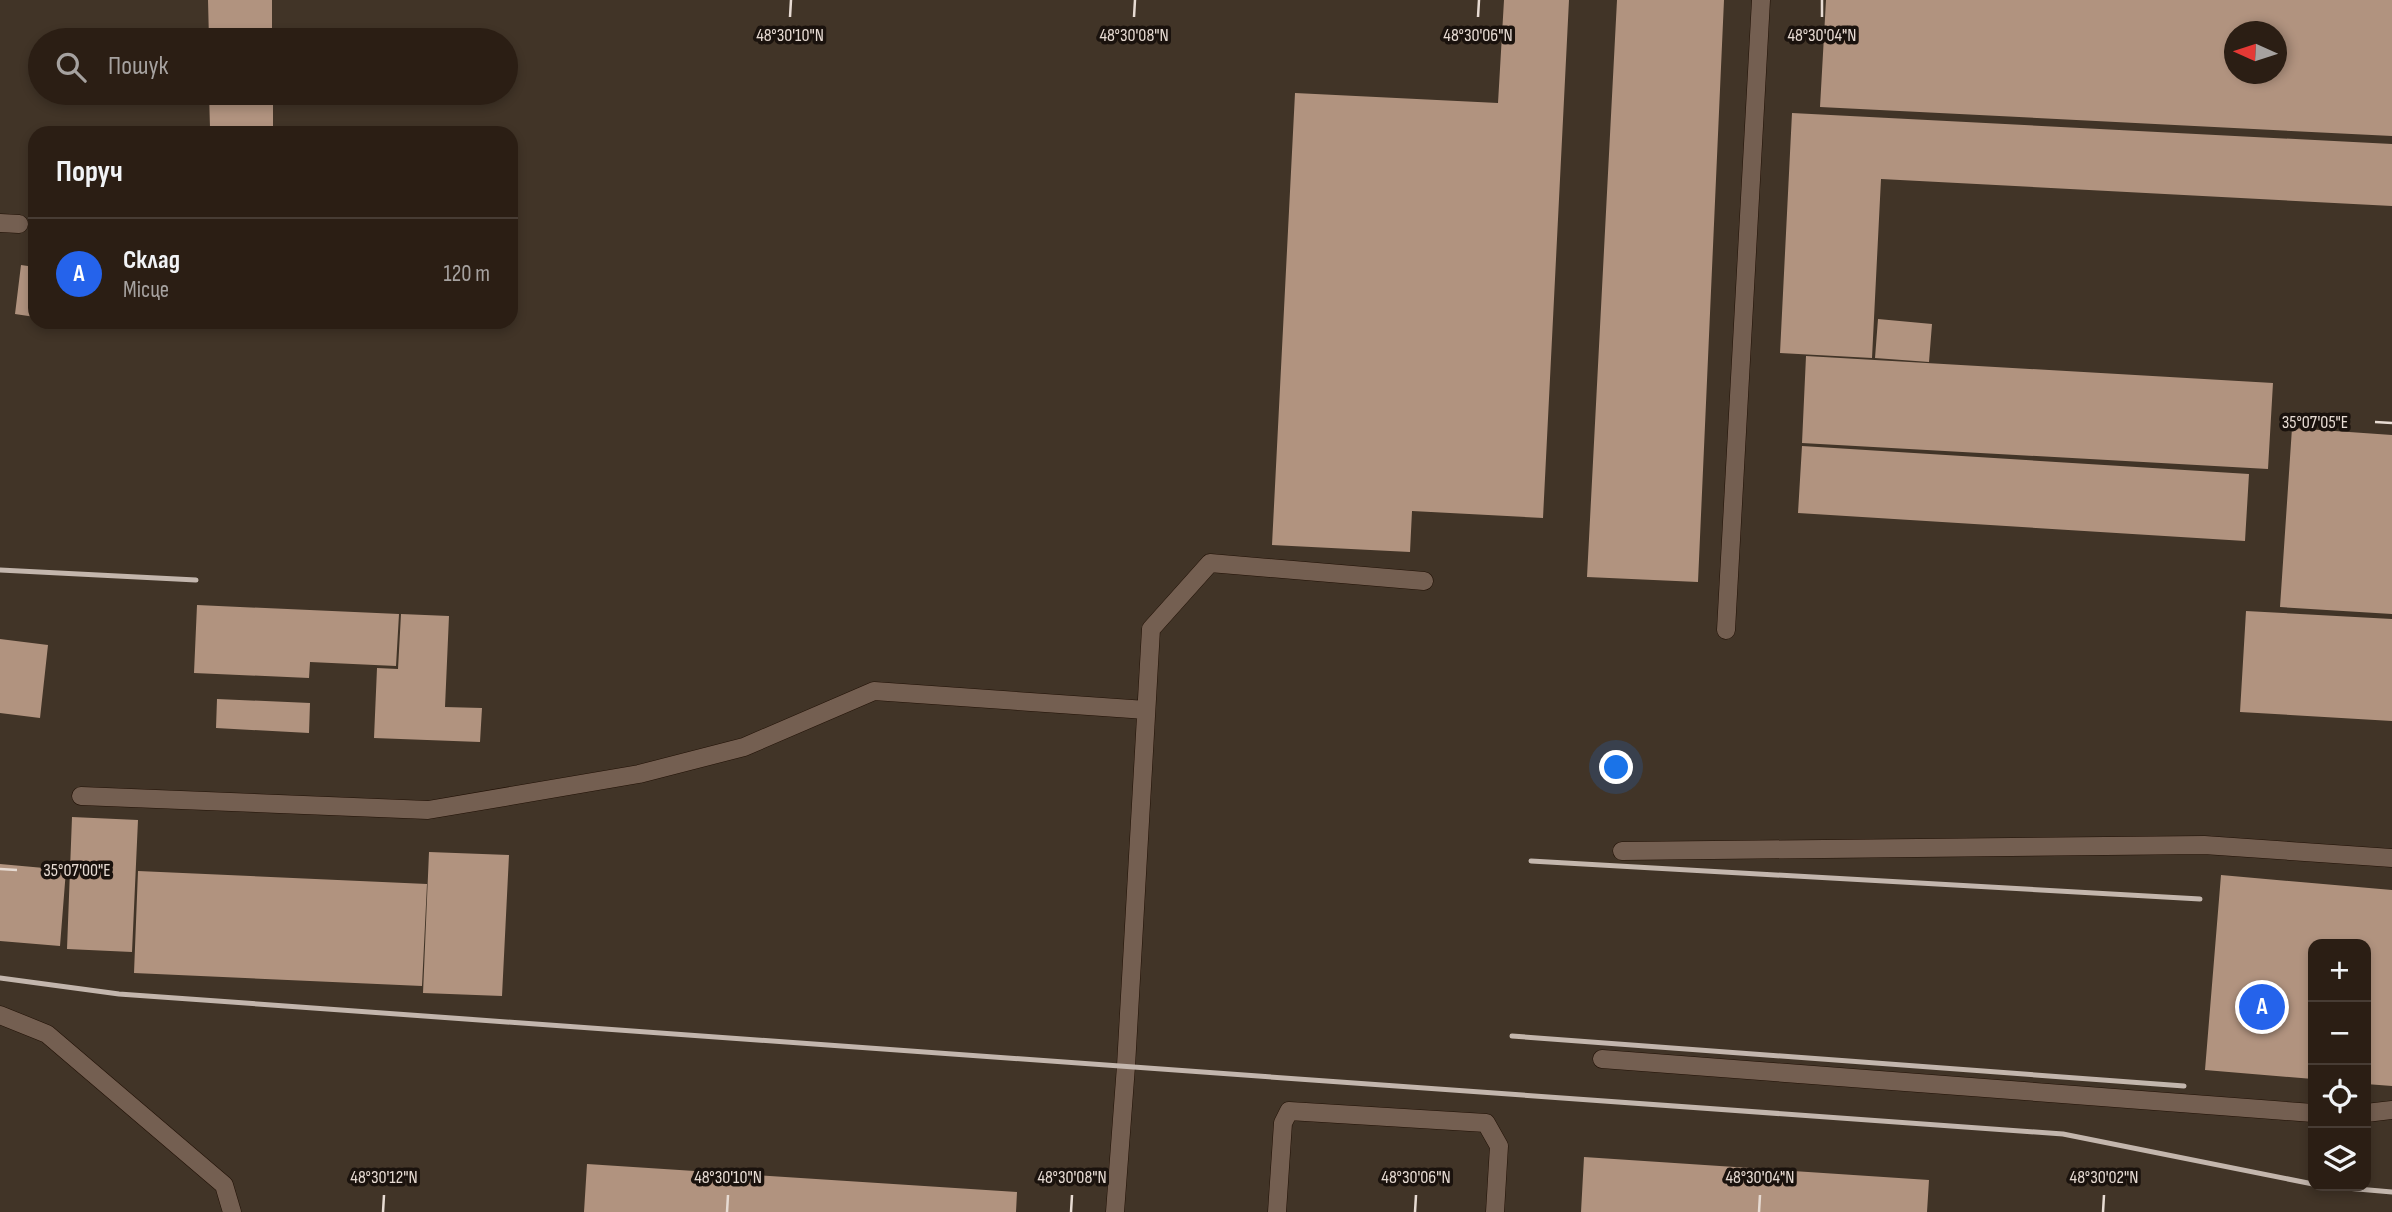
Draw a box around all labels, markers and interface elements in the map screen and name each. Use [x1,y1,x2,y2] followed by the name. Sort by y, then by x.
[2224,21,2287,84] north arrow
[756,25,824,46] text: 48°30'10"N
[1099,25,1169,46] text: 48°30'08"N
[1443,25,1513,46] text: 48°30'06"N
[1788,25,1856,46] text: 48°30'04"N
[28,28,518,105] search box
[52,48,90,86] icon: search
[108,51,168,82] text: Пошук
[56,154,123,190] text: Поруч
[123,245,180,276] text: Склад
[74,260,84,288] text: A
[444,260,490,288] text: 120 m
[123,276,169,304] text: Місце
[2282,412,2348,433] text: 35°07'05"E
[1599,750,1633,784] your location
[43,860,111,881] text: 35°07'00"E
[2308,939,2371,1191] map controls
[2308,939,2371,1002] button: +
[2239,981,2285,1033] pin: A
[2308,1002,2371,1065] button: −
[2308,1065,2371,1128] button: locate
[2308,1128,2371,1191] button: layers
[350,1167,418,1188] text: 48°30'12"N
[694,1167,762,1188] text: 48°30'10"N
[1037,1167,1107,1188] text: 48°30'08"N
[1381,1167,1451,1188] text: 48°30'06"N
[1726,1167,1794,1188] text: 48°30'04"N
[2070,1167,2138,1188] text: 48°30'02"N

